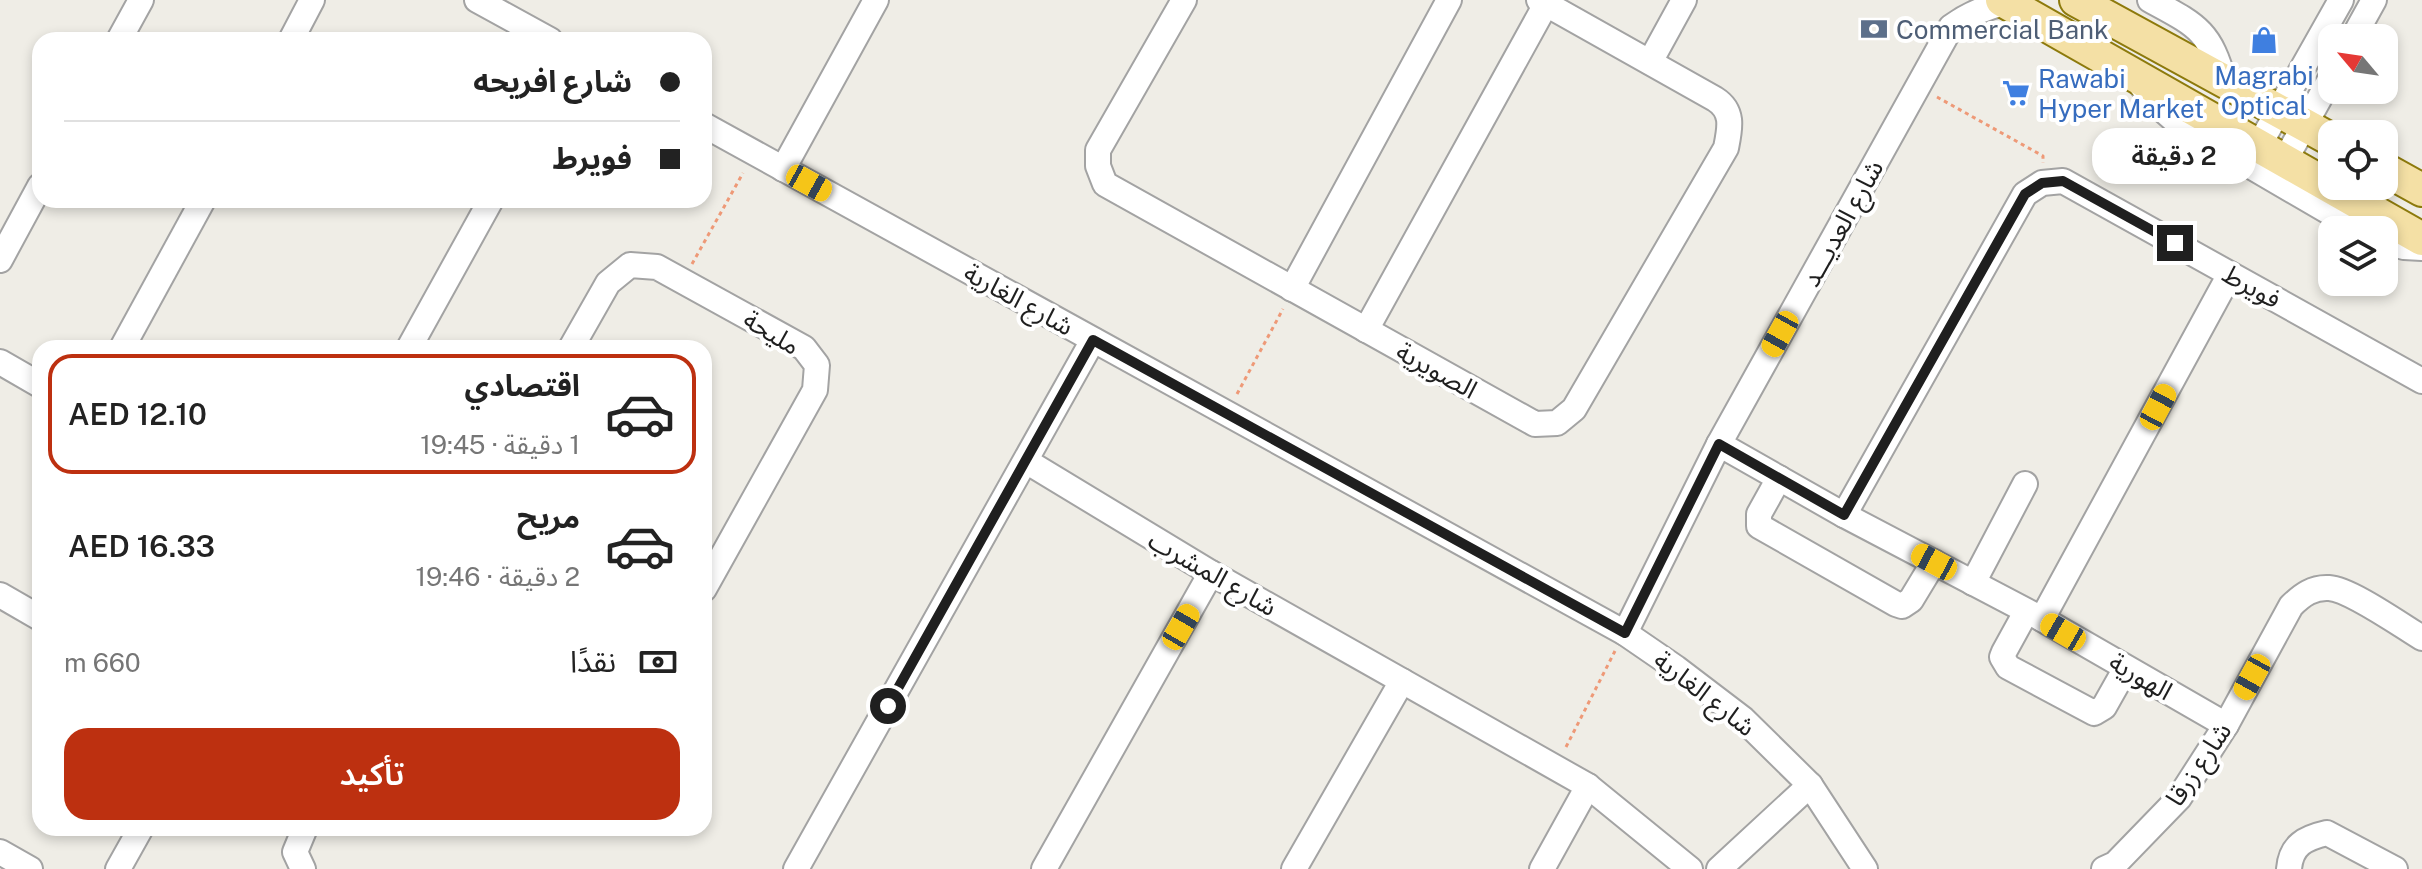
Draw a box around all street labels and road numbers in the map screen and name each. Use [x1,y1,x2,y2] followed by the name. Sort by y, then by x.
[1795,154,1893,294] street label: شارع العديـــد
[957,256,1079,345] street label: شارع الغارية
[2218,257,2286,315] street label: فويرط
[738,303,806,361] street label: مليحة
[1391,335,1483,405] street label: الصويرية
[1141,524,1283,626] street label: شارع المشرب
[1646,644,1762,745] street label: شارع الغارية
[2104,646,2178,706] street label: الهورية
[2159,716,2241,814] street label: شارع زرقا

